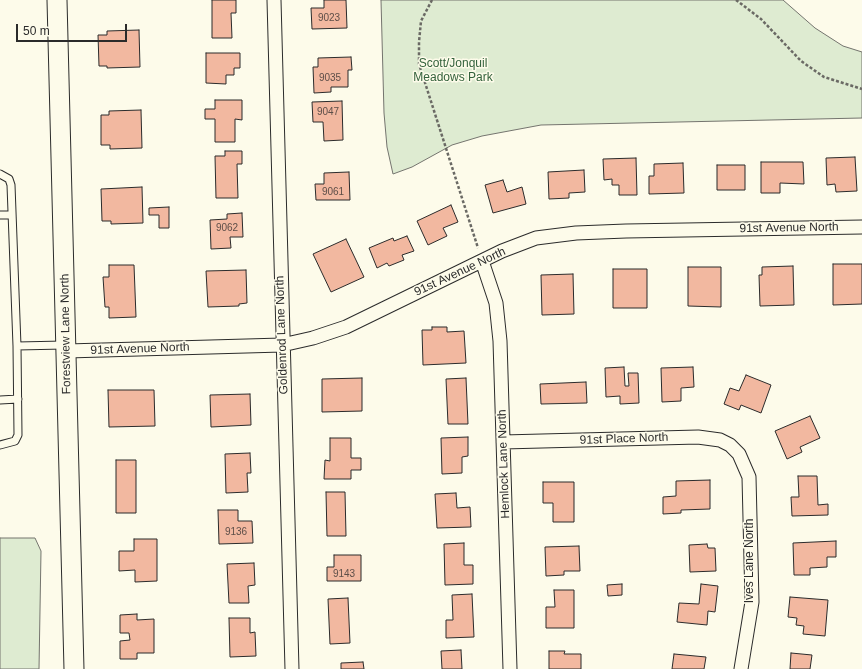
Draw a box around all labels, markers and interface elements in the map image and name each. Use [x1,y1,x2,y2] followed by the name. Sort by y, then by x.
[318,12,340,24] house number: 9023
[18,16,129,42] scale bar
[23,24,50,38] text: 50 m
[413,57,493,85] park label: Scott/Jonquil Meadows Park
[319,72,341,84] house number: 9035
[317,106,339,118] house number: 9047
[322,186,344,198] house number: 9061
[739,220,839,236] street label: 91st Avenue North
[216,222,238,234] house number: 9062
[412,245,508,299] street label: 91st Avenue North
[58,274,74,394] street label: Forestview Lane North
[273,275,291,395] street label: Goldenrod Lane North
[90,340,190,358] street label: 91st Avenue North
[495,409,513,519] street label: Hemlock Lane North
[579,430,669,448] street label: 91st Place North
[743,519,757,603] street label: Ives Lane North
[225,526,247,538] house number: 9136
[333,568,355,580] house number: 9143

